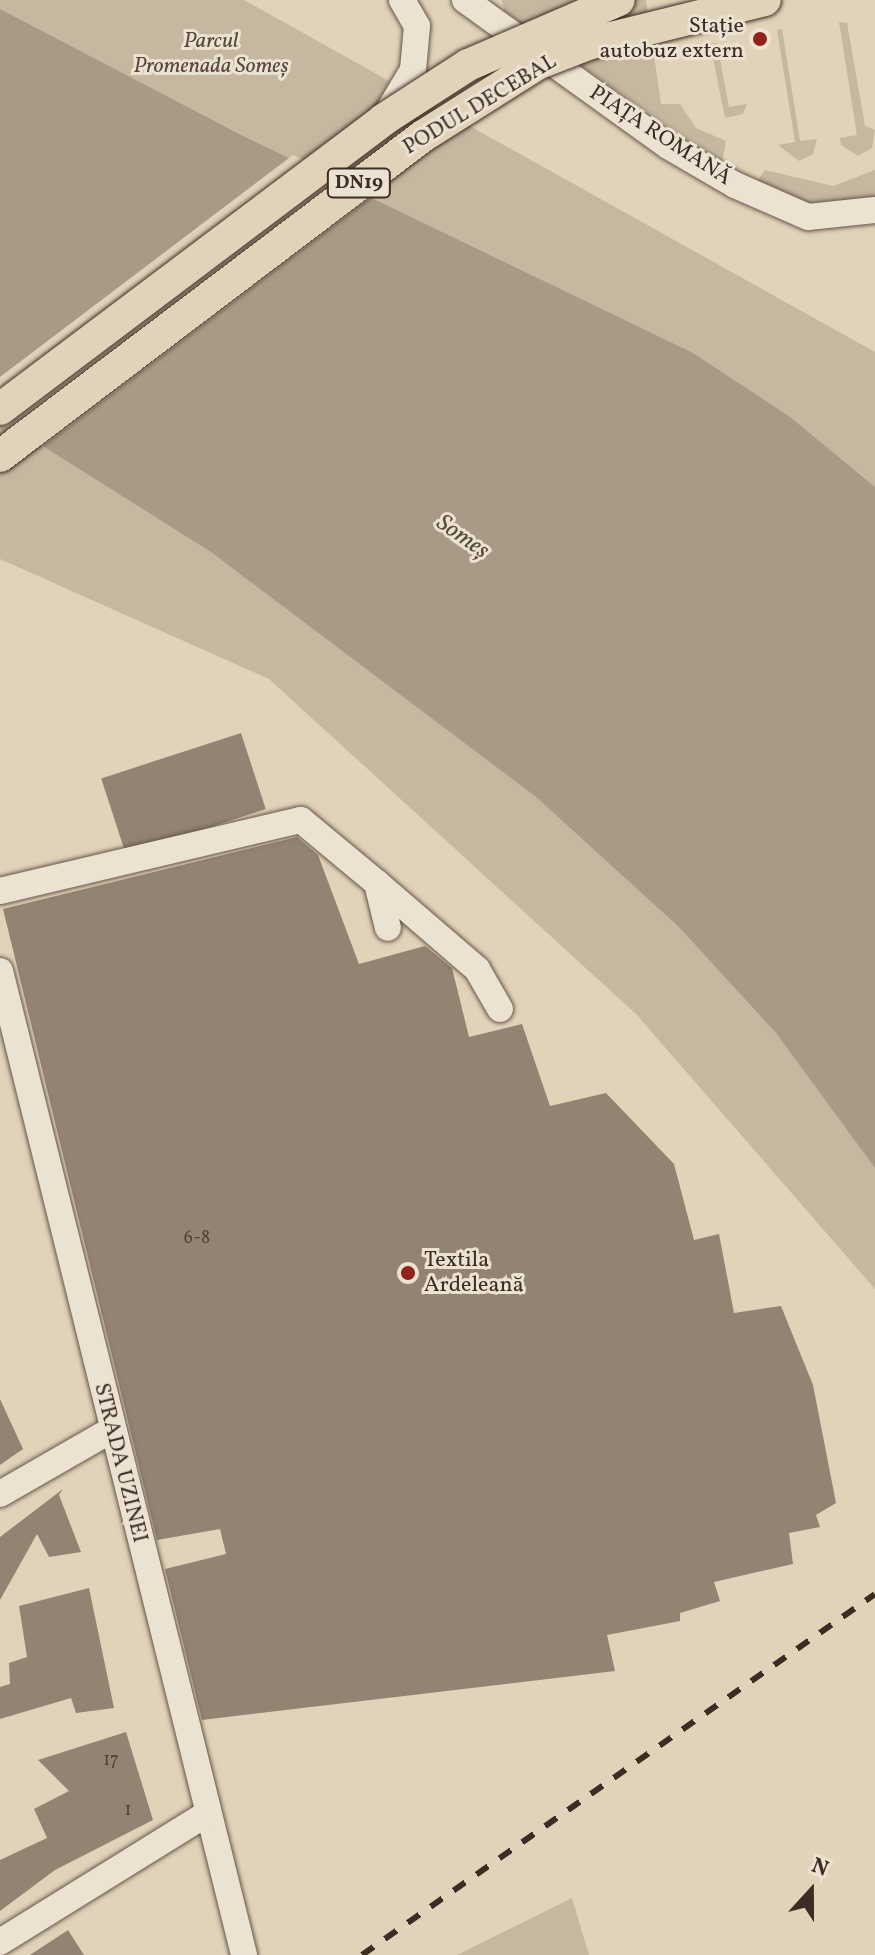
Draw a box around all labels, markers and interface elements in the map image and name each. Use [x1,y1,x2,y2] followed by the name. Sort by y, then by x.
[600,13,744,64] place label: Stație autobuz extern
[134,28,288,80] park label: Parcul Promenada Someș
[751,30,769,48] marker: Stație autobuz extern
[399,49,561,161] street label: PODUL DECEBAL
[584,80,736,192] street label: PIAȚA ROMANĂ
[325,167,393,199] road number: DN19
[430,510,494,566] water label: Someș
[184,1228,210,1250] house number: 6-8
[424,1247,524,1298] place label: Textila Ardeleană
[399,1264,417,1282] marker: Textila Ardeleană
[87,1381,153,1545] street label: STRADA UZINEI
[103,1750,119,1772] house number: 17
[125,1800,131,1822] house number: 1
[771,1851,851,1931] north arrow
[807,1851,833,1885] text: N

